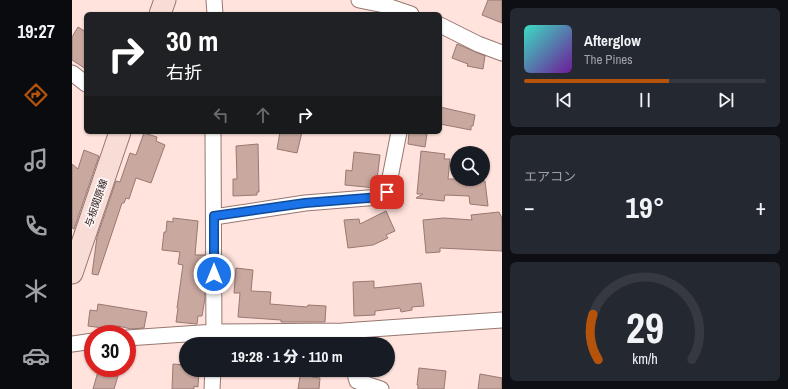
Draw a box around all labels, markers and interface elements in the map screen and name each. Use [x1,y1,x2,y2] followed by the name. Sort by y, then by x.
[17,19,55,44] text: 19:27
[166,22,218,60] text: 30 m
[100,28,152,80] icon: right
[584,30,641,51] text: Afterglow
[584,51,633,68] text: The Pines
[166,60,202,85] text: 右折
[22,81,50,109] icon: directions
[553,89,575,111] icon: previous
[634,89,656,111] icon: pause
[715,89,737,111] icon: next
[210,104,232,126] icon: left
[252,104,274,126] icon: ahead
[294,104,316,126] icon: right
[22,146,50,174] icon: music
[450,146,490,186] map controls
[450,146,490,186] button: search
[524,168,576,185] text: エアコン
[370,175,404,209] pin
[82,177,110,229] street label: 与板関原線
[376,181,398,203] icon: arrive
[625,187,665,227] text: 19°
[524,192,535,222] text: −
[755,192,766,222] text: +
[22,212,50,240] icon: phone
[193,253,235,295] position arrow
[22,277,50,305] icon: climate
[626,299,664,355] text: 29
[84,325,136,377] speed limit sign: 30
[22,342,50,370] icon: car
[231,346,343,367] text: 19:28 · 1 分 · 110 m
[632,348,658,367] text: km/h

